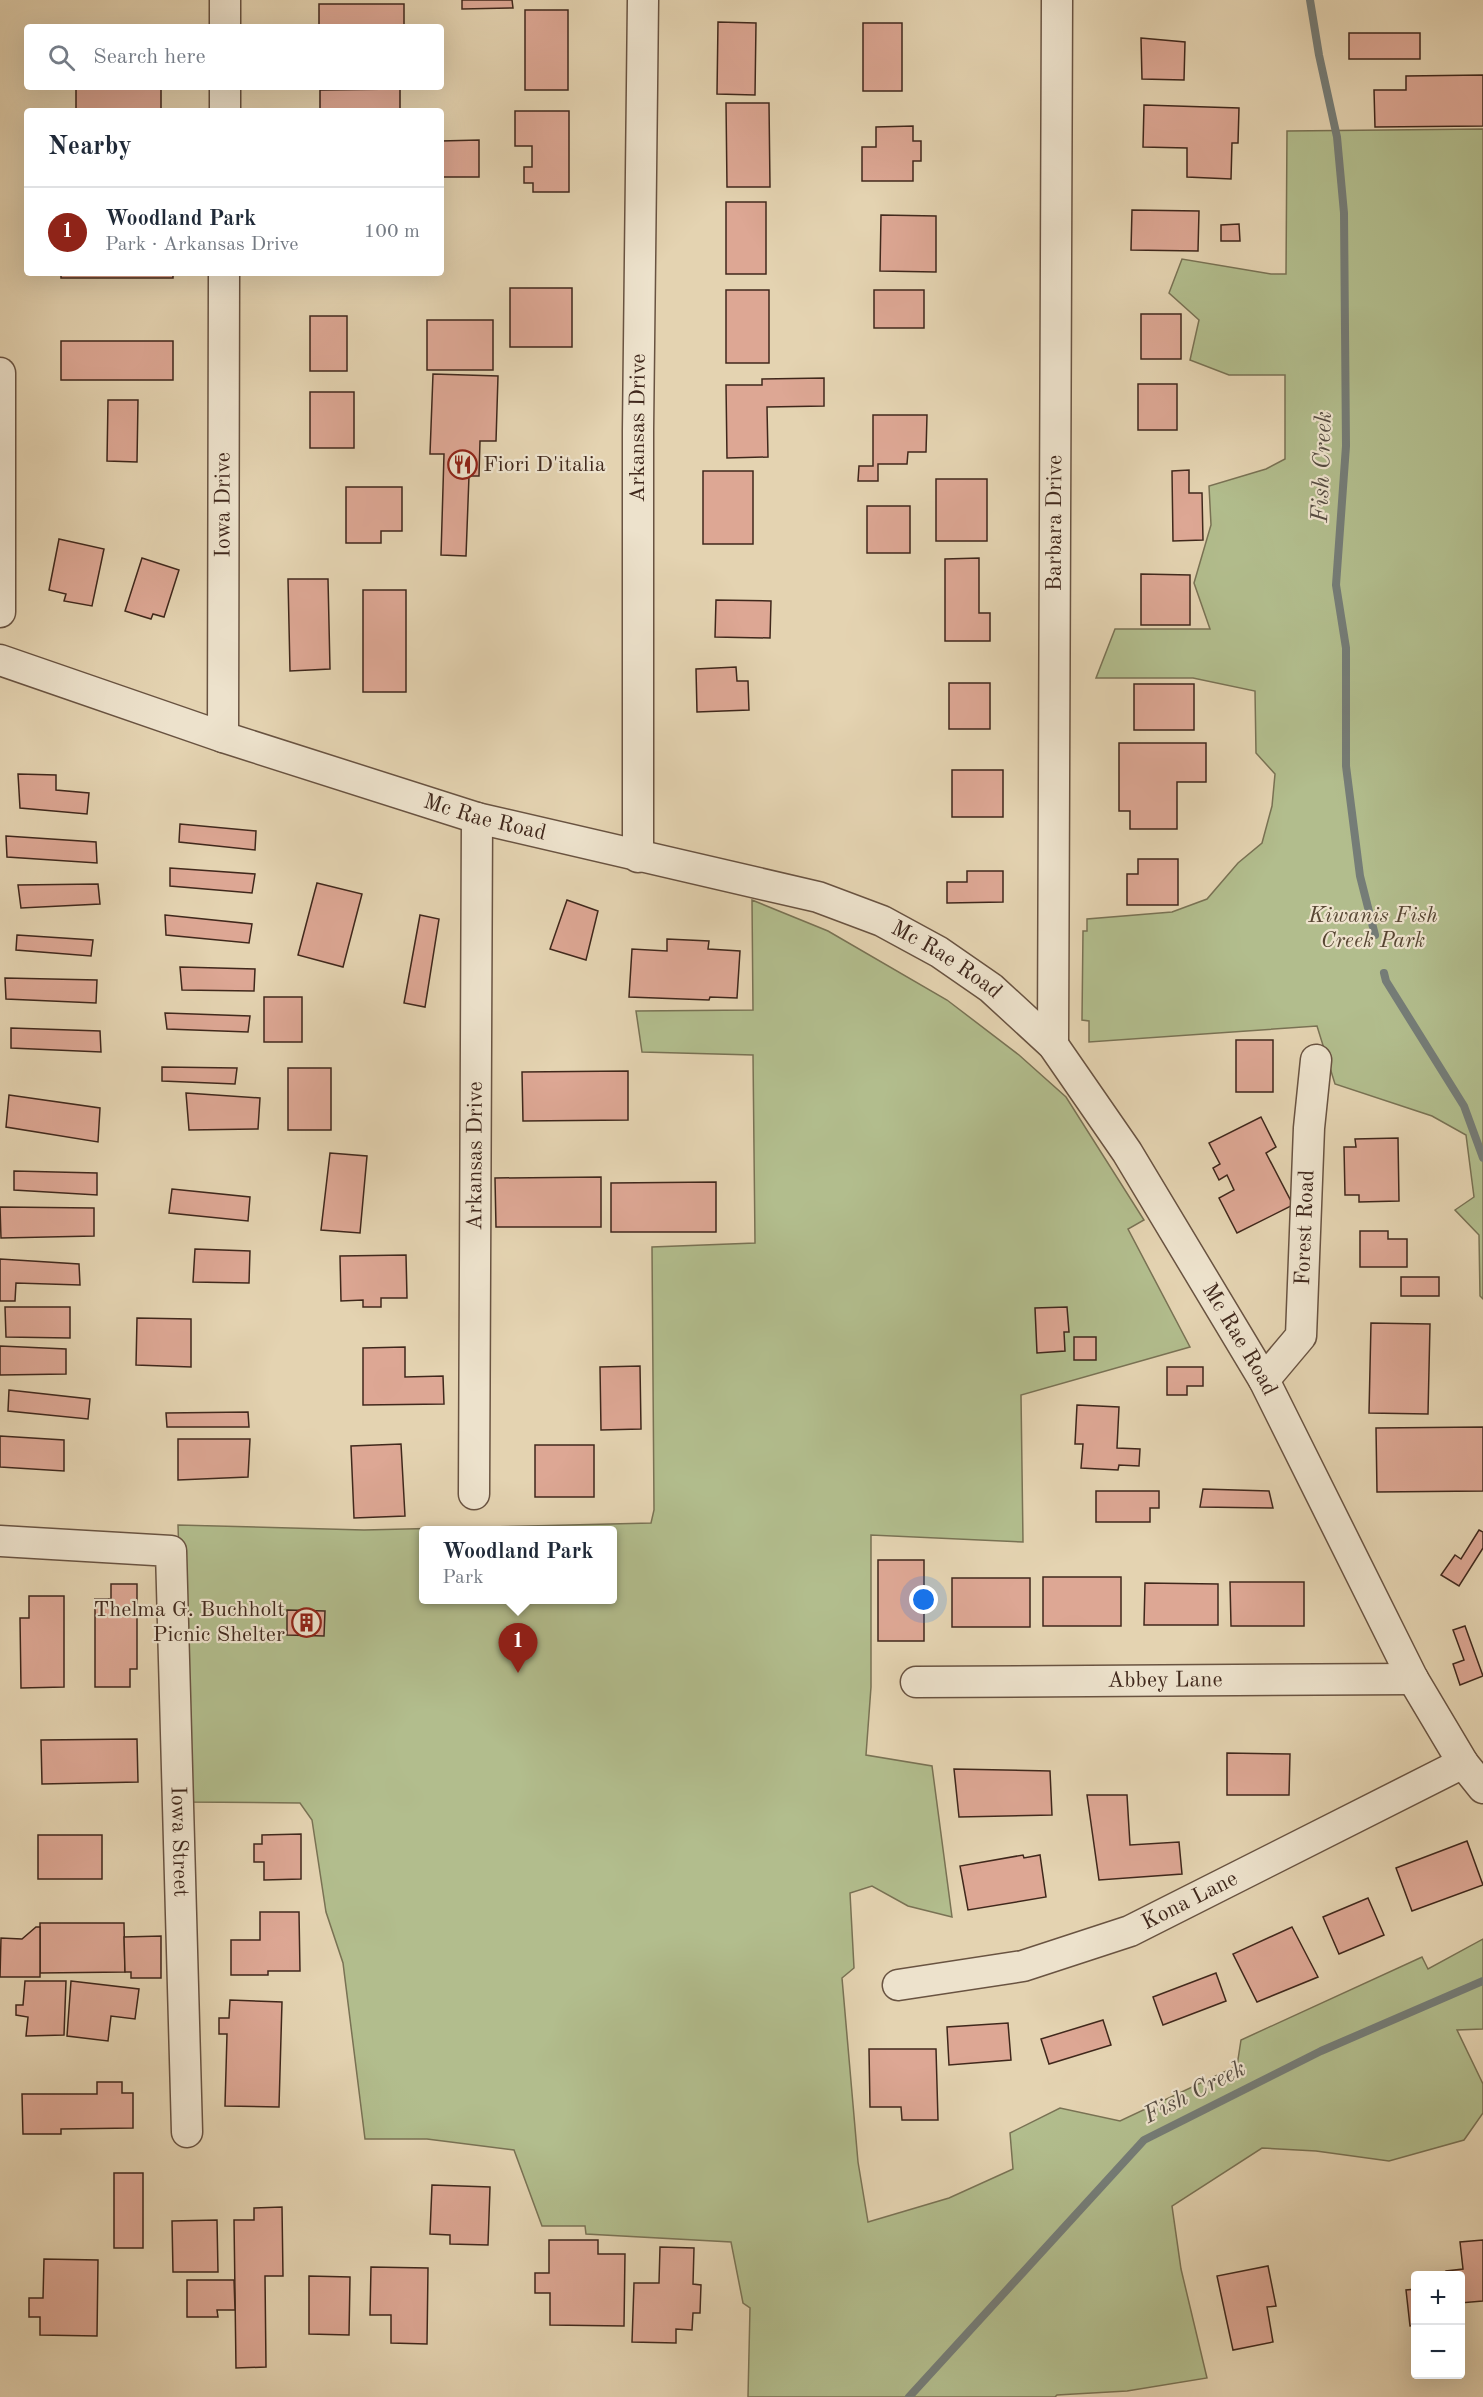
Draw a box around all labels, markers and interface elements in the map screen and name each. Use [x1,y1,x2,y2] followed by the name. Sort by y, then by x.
[24,24,444,90] search box
[45,41,78,74] icon: search
[93,46,206,68] text: Search here
[48,134,132,160] text: Nearby
[105,208,256,230] text: Woodland Park
[62,222,73,242] text: 1
[364,222,420,242] text: 100 m
[105,235,298,255] text: Park · Arkansas Drive
[627,353,650,503] street label: Arkansas Drive
[1309,411,1337,524] water label: Fish Creek
[446,449,478,481] restaurant icon: Fiori D'italia
[212,452,235,558] street label: Iowa Drive
[483,454,606,476] place label: Fiori D'italia
[1044,455,1066,591] street label: Barbara Drive
[421,791,548,845] street label: Mc Rae Road
[1307,905,1438,952] park label: Kiwanis Fish Creek Park
[887,917,1006,1003] street label: Mc Rae Road
[464,1081,487,1231] street label: Arkansas Drive
[1292,1169,1318,1286] street label: Forest Road
[1198,1280,1281,1399] street label: Mc Rae Road
[419,1526,617,1604] popup
[442,1541,594,1563] text: Woodland Park
[442,1568,484,1588] text: Park
[909,1585,938,1614] your location
[94,1599,285,1646] place label: Thelma G. Buchholt Picnic Shelter
[290,1607,322,1639] building icon: Thelma G. Buchholt Picnic Shelter
[498,1624,538,1673] pin: 1
[1107,1669,1223,1692] street label: Abbey Lane
[166,1786,192,1897] street label: Iowa Street
[1138,1868,1241,1934] street label: Kona Lane
[1139,2057,1250,2129] water label: Fish Creek
[1411,2271,1465,2379] map controls
[1411,2271,1465,2325] button: +
[1411,2325,1465,2379] button: −

